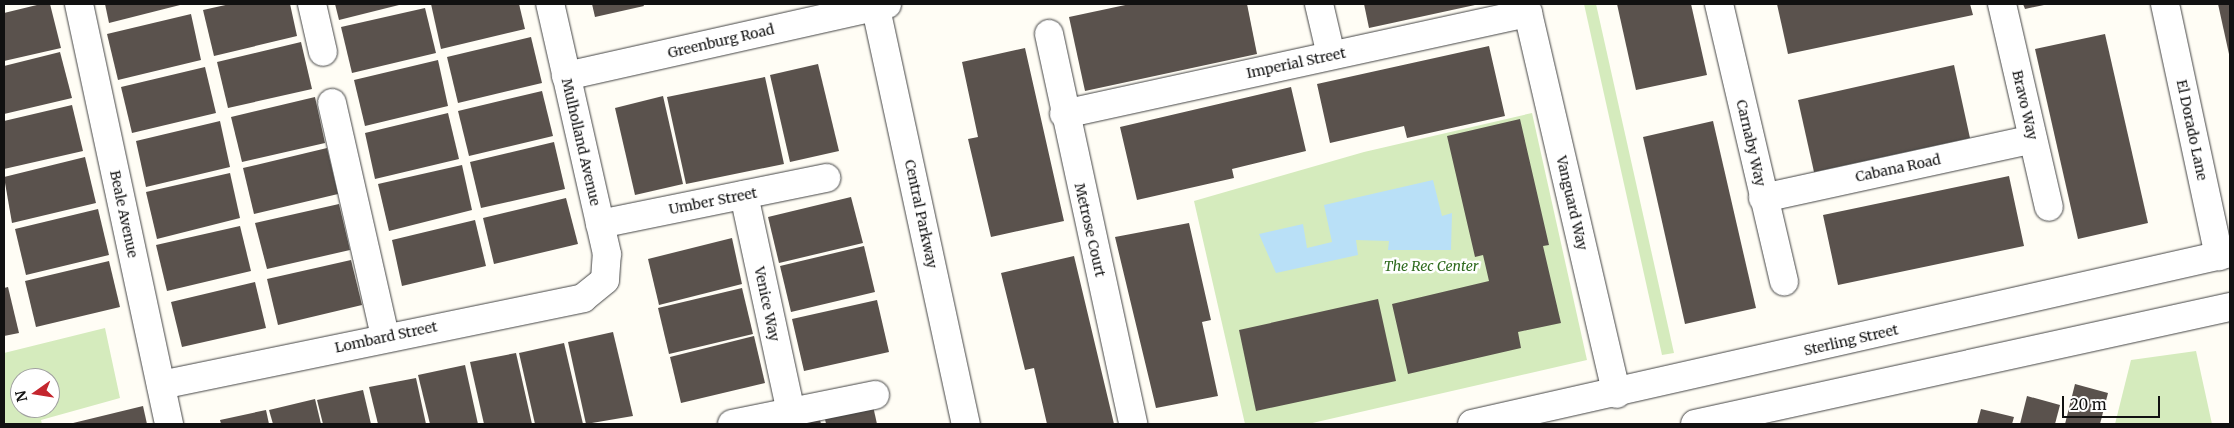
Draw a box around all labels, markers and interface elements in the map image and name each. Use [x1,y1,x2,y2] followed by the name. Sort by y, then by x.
[666,21,776,61] street label: Greenburg Road
[1245,44,1347,82] street label: Imperial Street
[2009,69,2041,141] street label: Bravo Way
[558,77,604,207] street label: Mulholland Avenue
[2173,78,2211,182] street label: El Dorado Lane
[1733,98,1769,188] street label: Carnaby Way
[1854,151,1942,185] street label: Cabana Road
[1553,154,1591,252] street label: Vanguard Way
[901,158,941,270] street label: Central Parkway
[107,169,141,259] street label: Beale Avenue
[1071,181,1109,279] street label: Metrose Court
[667,184,759,218] street label: Umber Street
[1384,258,1478,274] park label: The Rec Center
[751,265,783,343] street label: Venice Way
[333,318,439,356] street label: Lombard Street
[1802,321,1900,359] street label: Sterling Street
[10,368,60,418] north arrow
[2064,386,2162,418] scale bar
[11,389,31,404] text: N
[2070,395,2107,414] text: 20 m

